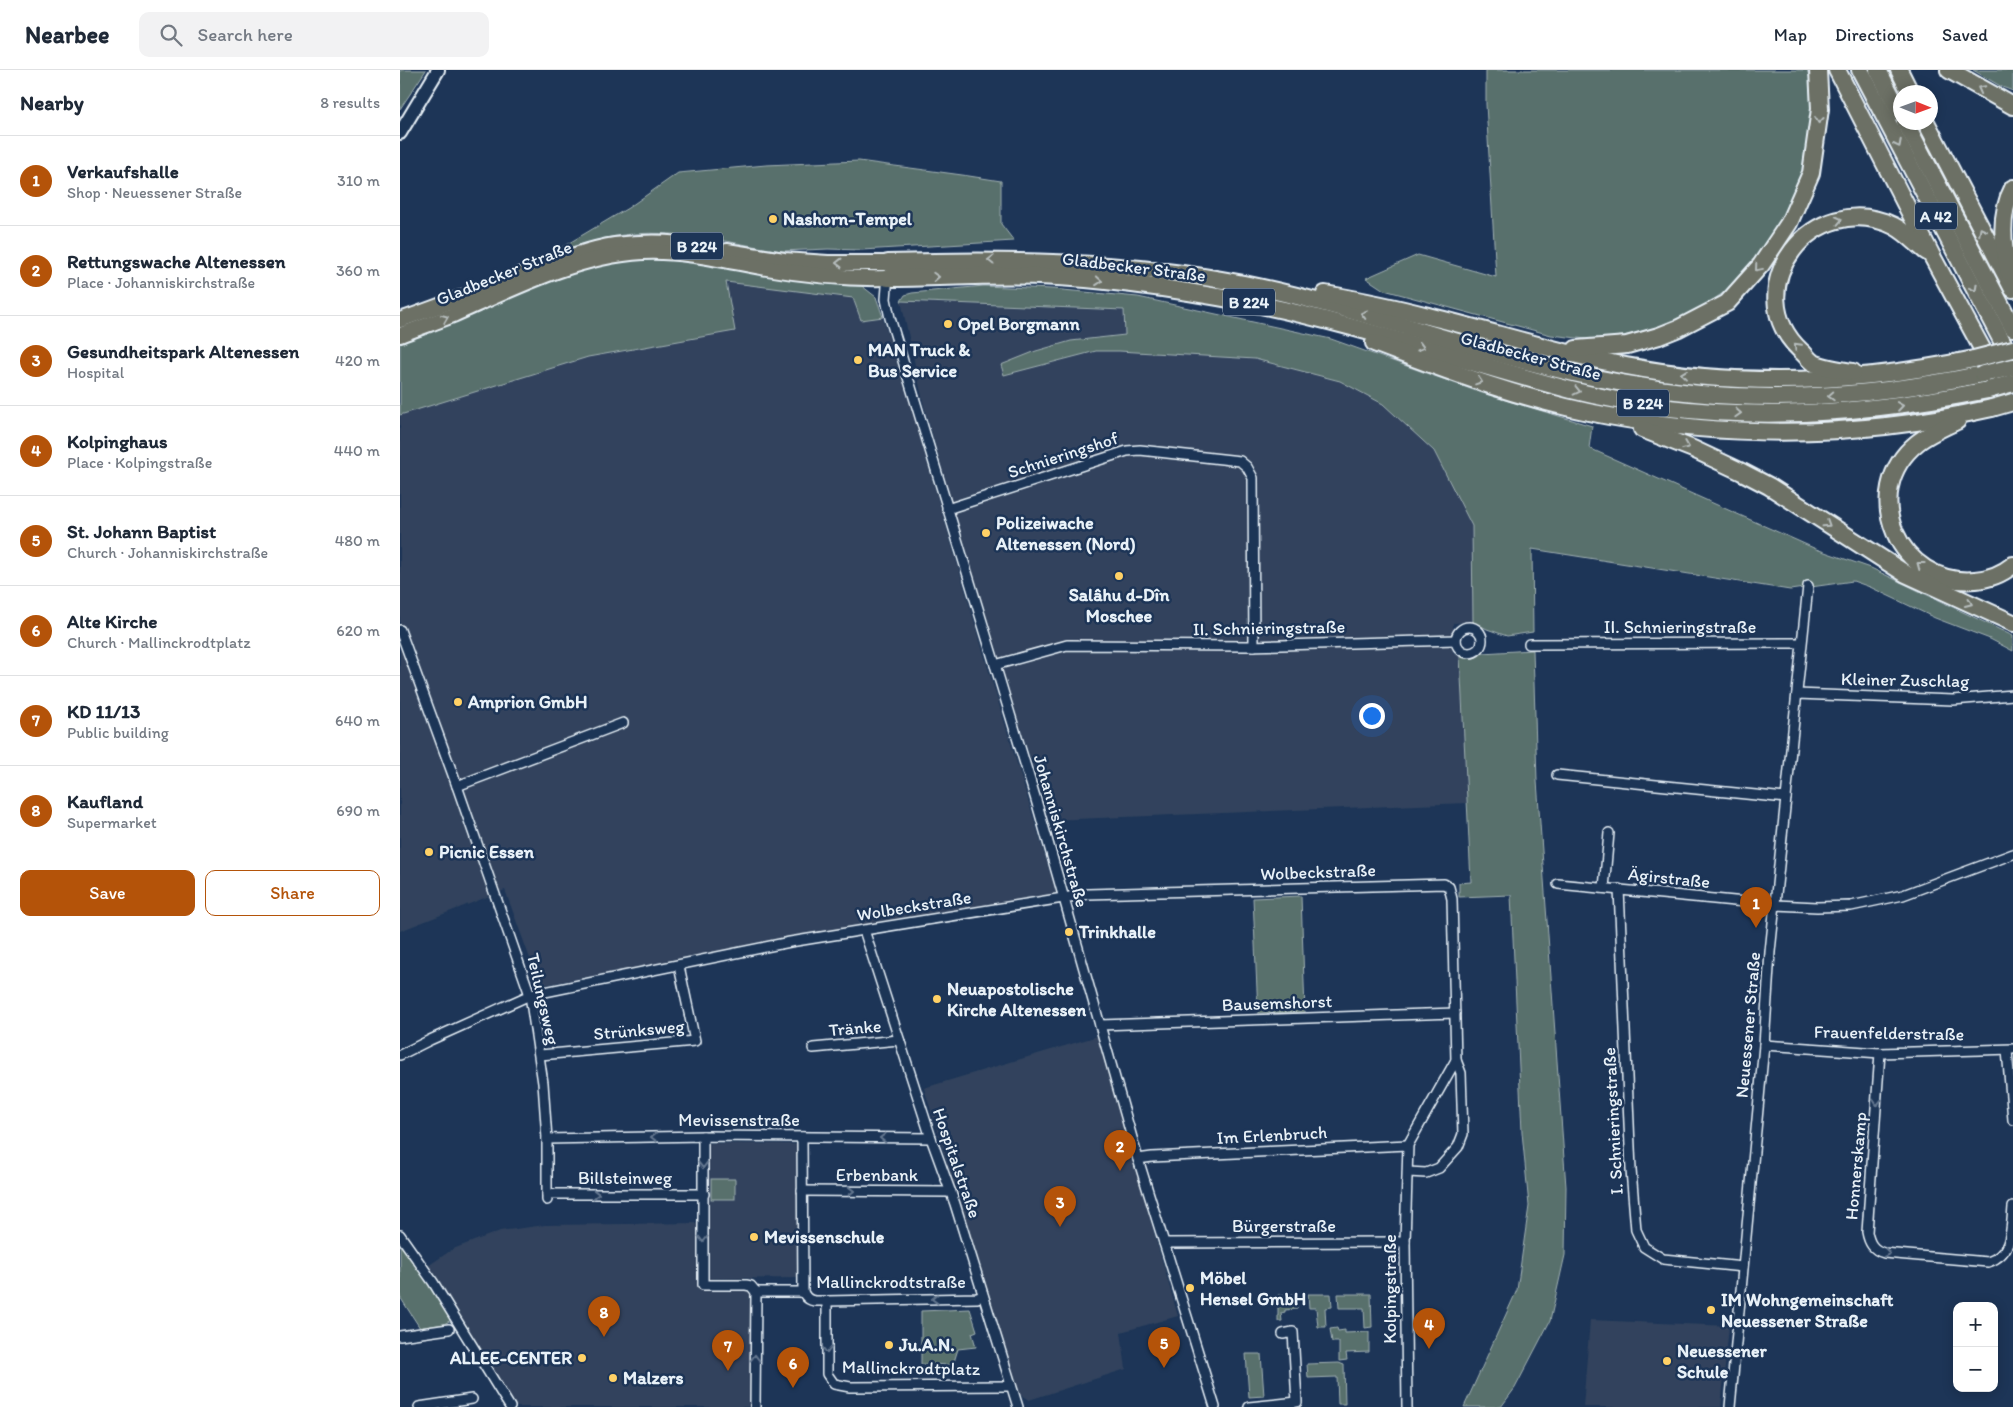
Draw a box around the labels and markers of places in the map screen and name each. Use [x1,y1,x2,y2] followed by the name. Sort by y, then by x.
[783,208,913,230] place label: Nashorn-Tempel
[767,213,779,225] marker: Nashorn-Tempel
[958,313,1080,335] place label: Opel Borgmann
[942,318,954,330] marker: Opel Borgmann
[868,339,971,382] place label: MAN Truck & Bus Service
[852,354,864,366] marker: MAN Truck & Bus Service
[995,512,1136,555] place label: Polizeiwache Altenessen (Nord)
[980,527,992,539] marker: Polizeiwache Altenessen (Nord)
[1113,570,1125,582] marker: Salâhu d-Dîn Moschee
[1069,584,1170,627] place label: Salâhu d-Dîn Moschee
[467,691,587,713] place label: Amprion GmbH
[452,696,464,708] marker: Amprion GmbH
[439,841,535,863] place label: Picnic Essen
[423,846,435,858] marker: Picnic Essen
[1740,887,1772,928] pin: 1
[1078,921,1156,943] place label: Trinkhalle
[1063,926,1075,938] marker: Trinkhalle
[947,978,1087,1021] place label: Neuapostolische Kirche Altenessen
[931,993,943,1005] marker: Neuapostolische Kirche Altenessen
[1104,1130,1136,1171] pin: 2
[1044,1186,1076,1227] pin: 3
[764,1226,885,1248] place label: Mevissenschule
[748,1231,760,1243] marker: Mevissenschule
[1200,1267,1306,1310] place label: Möbel Hensel GmbH
[1184,1282,1196,1294] marker: Möbel Hensel GmbH
[1721,1289,1894,1332] place label: IM Wohngemeinschaft Neuessener Straße
[588,1296,620,1337] pin: 8
[1705,1304,1717,1316] marker: IM Wohngemeinschaft Neuessener Straße
[1413,1308,1445,1349] pin: 4
[1148,1327,1180,1368] pin: 5
[712,1330,744,1371] pin: 7
[898,1334,955,1356] place label: Ju.A.N.
[883,1339,895,1351] marker: Ju.A.N.
[1677,1340,1768,1383] place label: Neuessener Schule
[449,1347,572,1369] place label: ALLEE-CENTER
[777,1347,809,1388] pin: 6
[576,1352,588,1364] marker: ALLEE-CENTER
[1661,1355,1673,1367] marker: Neuessener Schule
[623,1367,684,1389] place label: Malzers
[607,1372,619,1384] marker: Malzers

